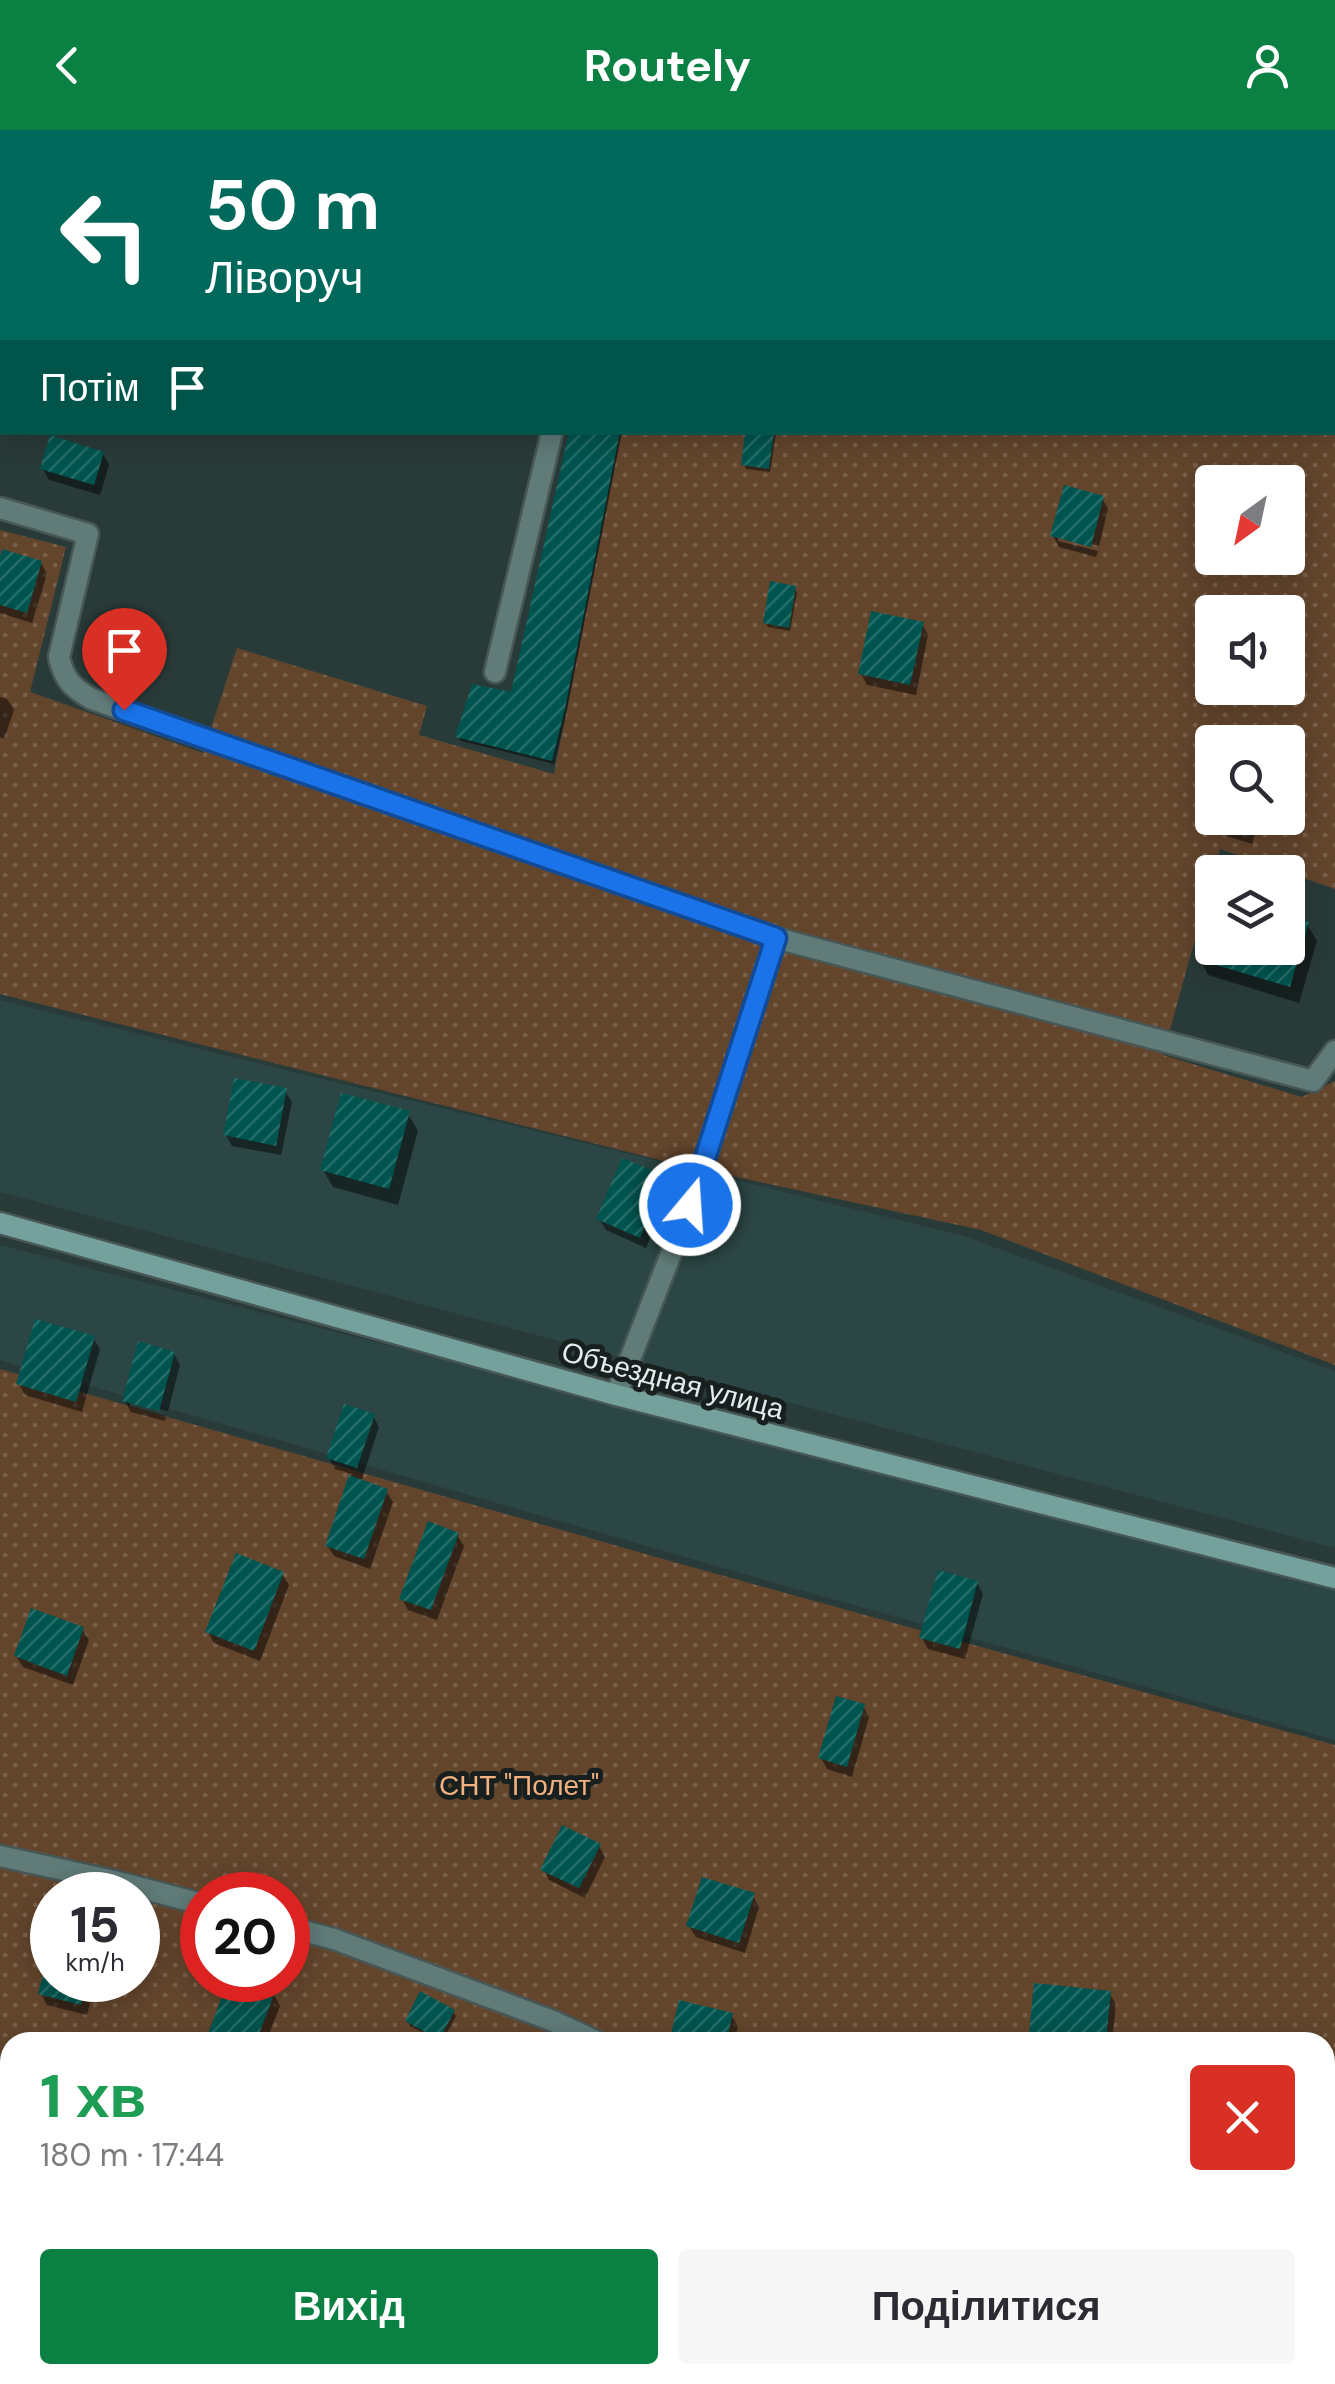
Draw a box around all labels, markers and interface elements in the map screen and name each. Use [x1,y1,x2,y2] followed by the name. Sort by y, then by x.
[584,36,751,95] text: Routely
[40,38,95,93] icon: back
[1240,38,1295,93] icon: person
[205,160,380,251] text: 50 m
[40,170,170,300] icon: left
[205,248,363,307] text: Ліворуч
[160,360,215,415] icon: arrive
[40,363,140,413] text: Потім
[1195,465,1305,575] north arrow
[1195,465,1305,965] map controls
[1195,595,1305,705] button: sound
[82,608,167,711] pin
[97,623,152,678] icon: arrive
[1195,725,1305,835] button: search
[1195,855,1305,965] button: layers
[638,1153,742,1257] position arrow
[558,1333,788,1428] street label: Объездная улица
[439,1767,599,1804] park label: СНТ "Полет"
[180,1872,310,2002] speed limit sign: 20
[70,1892,120,1958] text: 15
[65,1946,125,1979] text: km/h
[40,2057,146,2136] text: 1 хв
[1190,2065,1295,2170] button: close
[40,2134,224,2176] text: 180 m · 17:44
[40,2249,658,2364] button: Вихід
[678,2249,1295,2364] button: Поділитися

